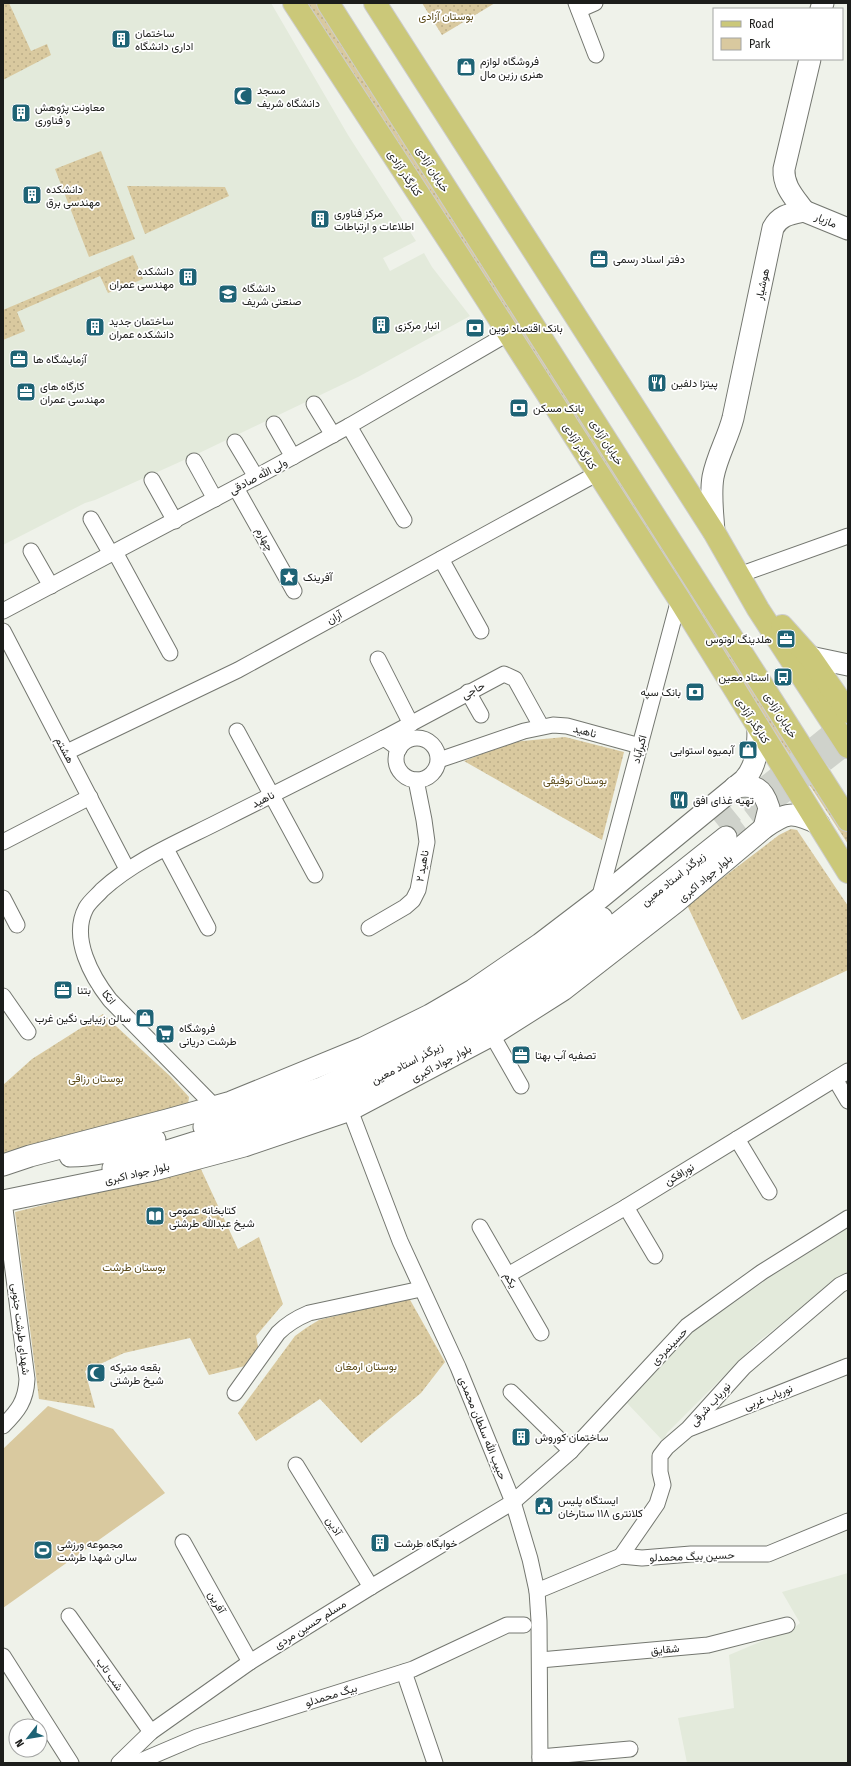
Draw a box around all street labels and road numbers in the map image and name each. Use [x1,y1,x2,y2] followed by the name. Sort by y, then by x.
[413,144,452,195] street label: خیابان آزادی
[385,148,424,199] street label: کنارگذر آزادی
[812,210,839,231] street label: مازیار
[753,267,772,302] street label: هوشیار
[587,417,626,468] street label: خیابان آزادی
[560,421,599,472] street label: کنارگذر آزادی
[227,456,290,497] street label: ولی الله صادقی
[252,525,276,554] street label: چهارم
[324,607,345,627] street label: آران
[459,679,487,702] street label: حاجی
[761,690,800,741] street label: خیابان آزادی
[733,695,772,746] street label: کنارگذر آزادی
[572,722,598,741] street label: ناهید
[629,734,649,765] street label: اکبرآباد
[51,735,77,766] street label: هشتم
[250,788,277,811] street label: ناهید
[413,849,432,883] street label: ناهید ۲
[639,849,708,909] street label: زیرگذر استاد معین
[676,852,735,905] street label: بلوار جواد اکبری
[99,988,118,1007] street label: اتکا
[369,1040,445,1087] street label: زیرگذر استاد معین
[409,1042,474,1085] street label: بلوار جواد اکبری
[103,1160,171,1187] street label: بلوار جواد اکبری
[662,1161,696,1188] street label: نورافکن
[500,1270,520,1291] street label: یکم
[8,1282,33,1376] street label: شهدای طرشت جنوبی
[648,1325,690,1368] street label: حسینمردی
[456,1375,509,1482] street label: حبیب الله سلطان محمدی
[687,1380,733,1429] street label: نوریاب شرقی
[742,1382,794,1413] street label: نوریاب غربی
[323,1515,345,1539] street label: آذین
[649,1549,735,1564] street label: حسین بیگ محمدلو
[205,1589,229,1617] street label: آفرین
[272,1597,349,1653] street label: مسلم حسین مردی
[650,1642,680,1657] street label: شقایق
[93,1655,126,1694] street label: شب تاب
[304,1681,359,1710] street label: بیگ محمدلو

